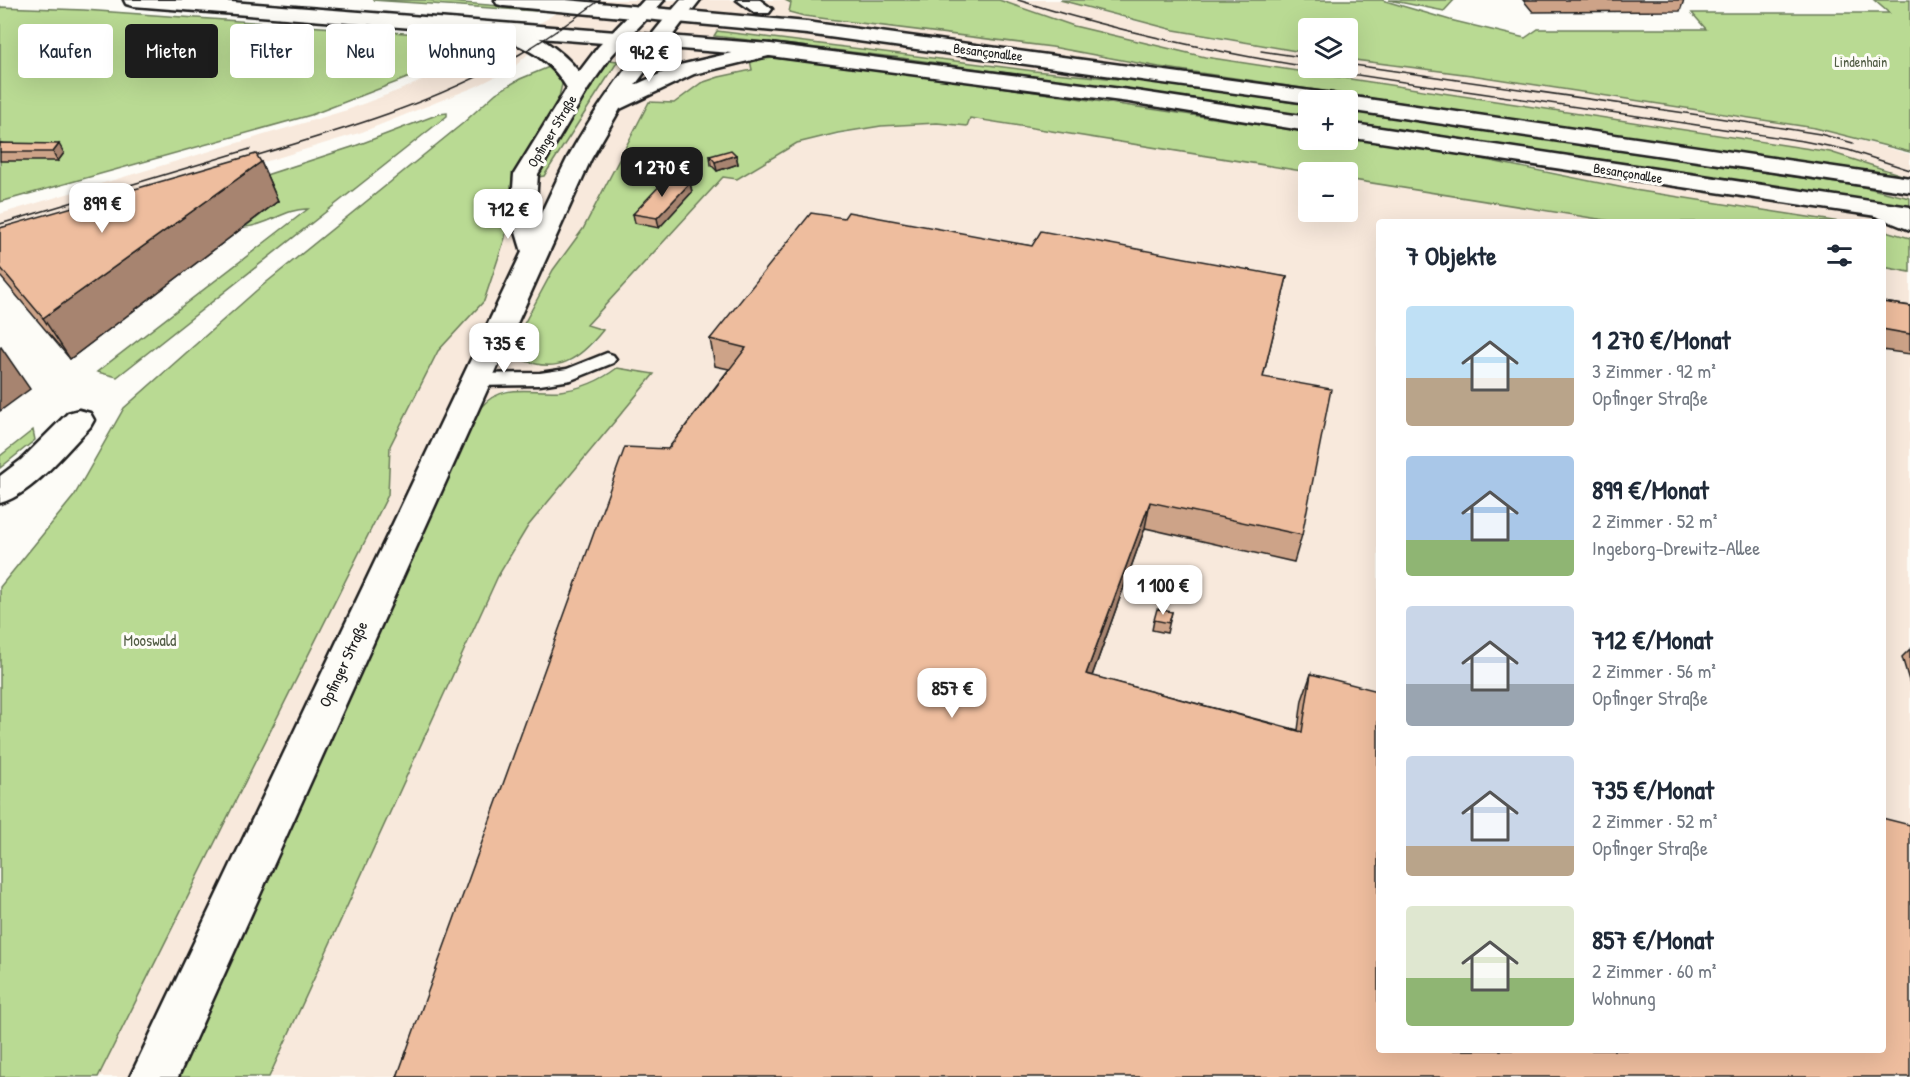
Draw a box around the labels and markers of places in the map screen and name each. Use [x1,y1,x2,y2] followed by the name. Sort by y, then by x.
[607,32,691,83] pin: 942 €
[607,147,717,198] pin: 1 270 €
[60,183,144,234] pin: 899 €
[466,189,550,240] pin: 712 €
[462,323,546,374] pin: 735 €
[1108,565,1218,616] pin: 1 100 €
[910,668,994,719] pin: 857 €

